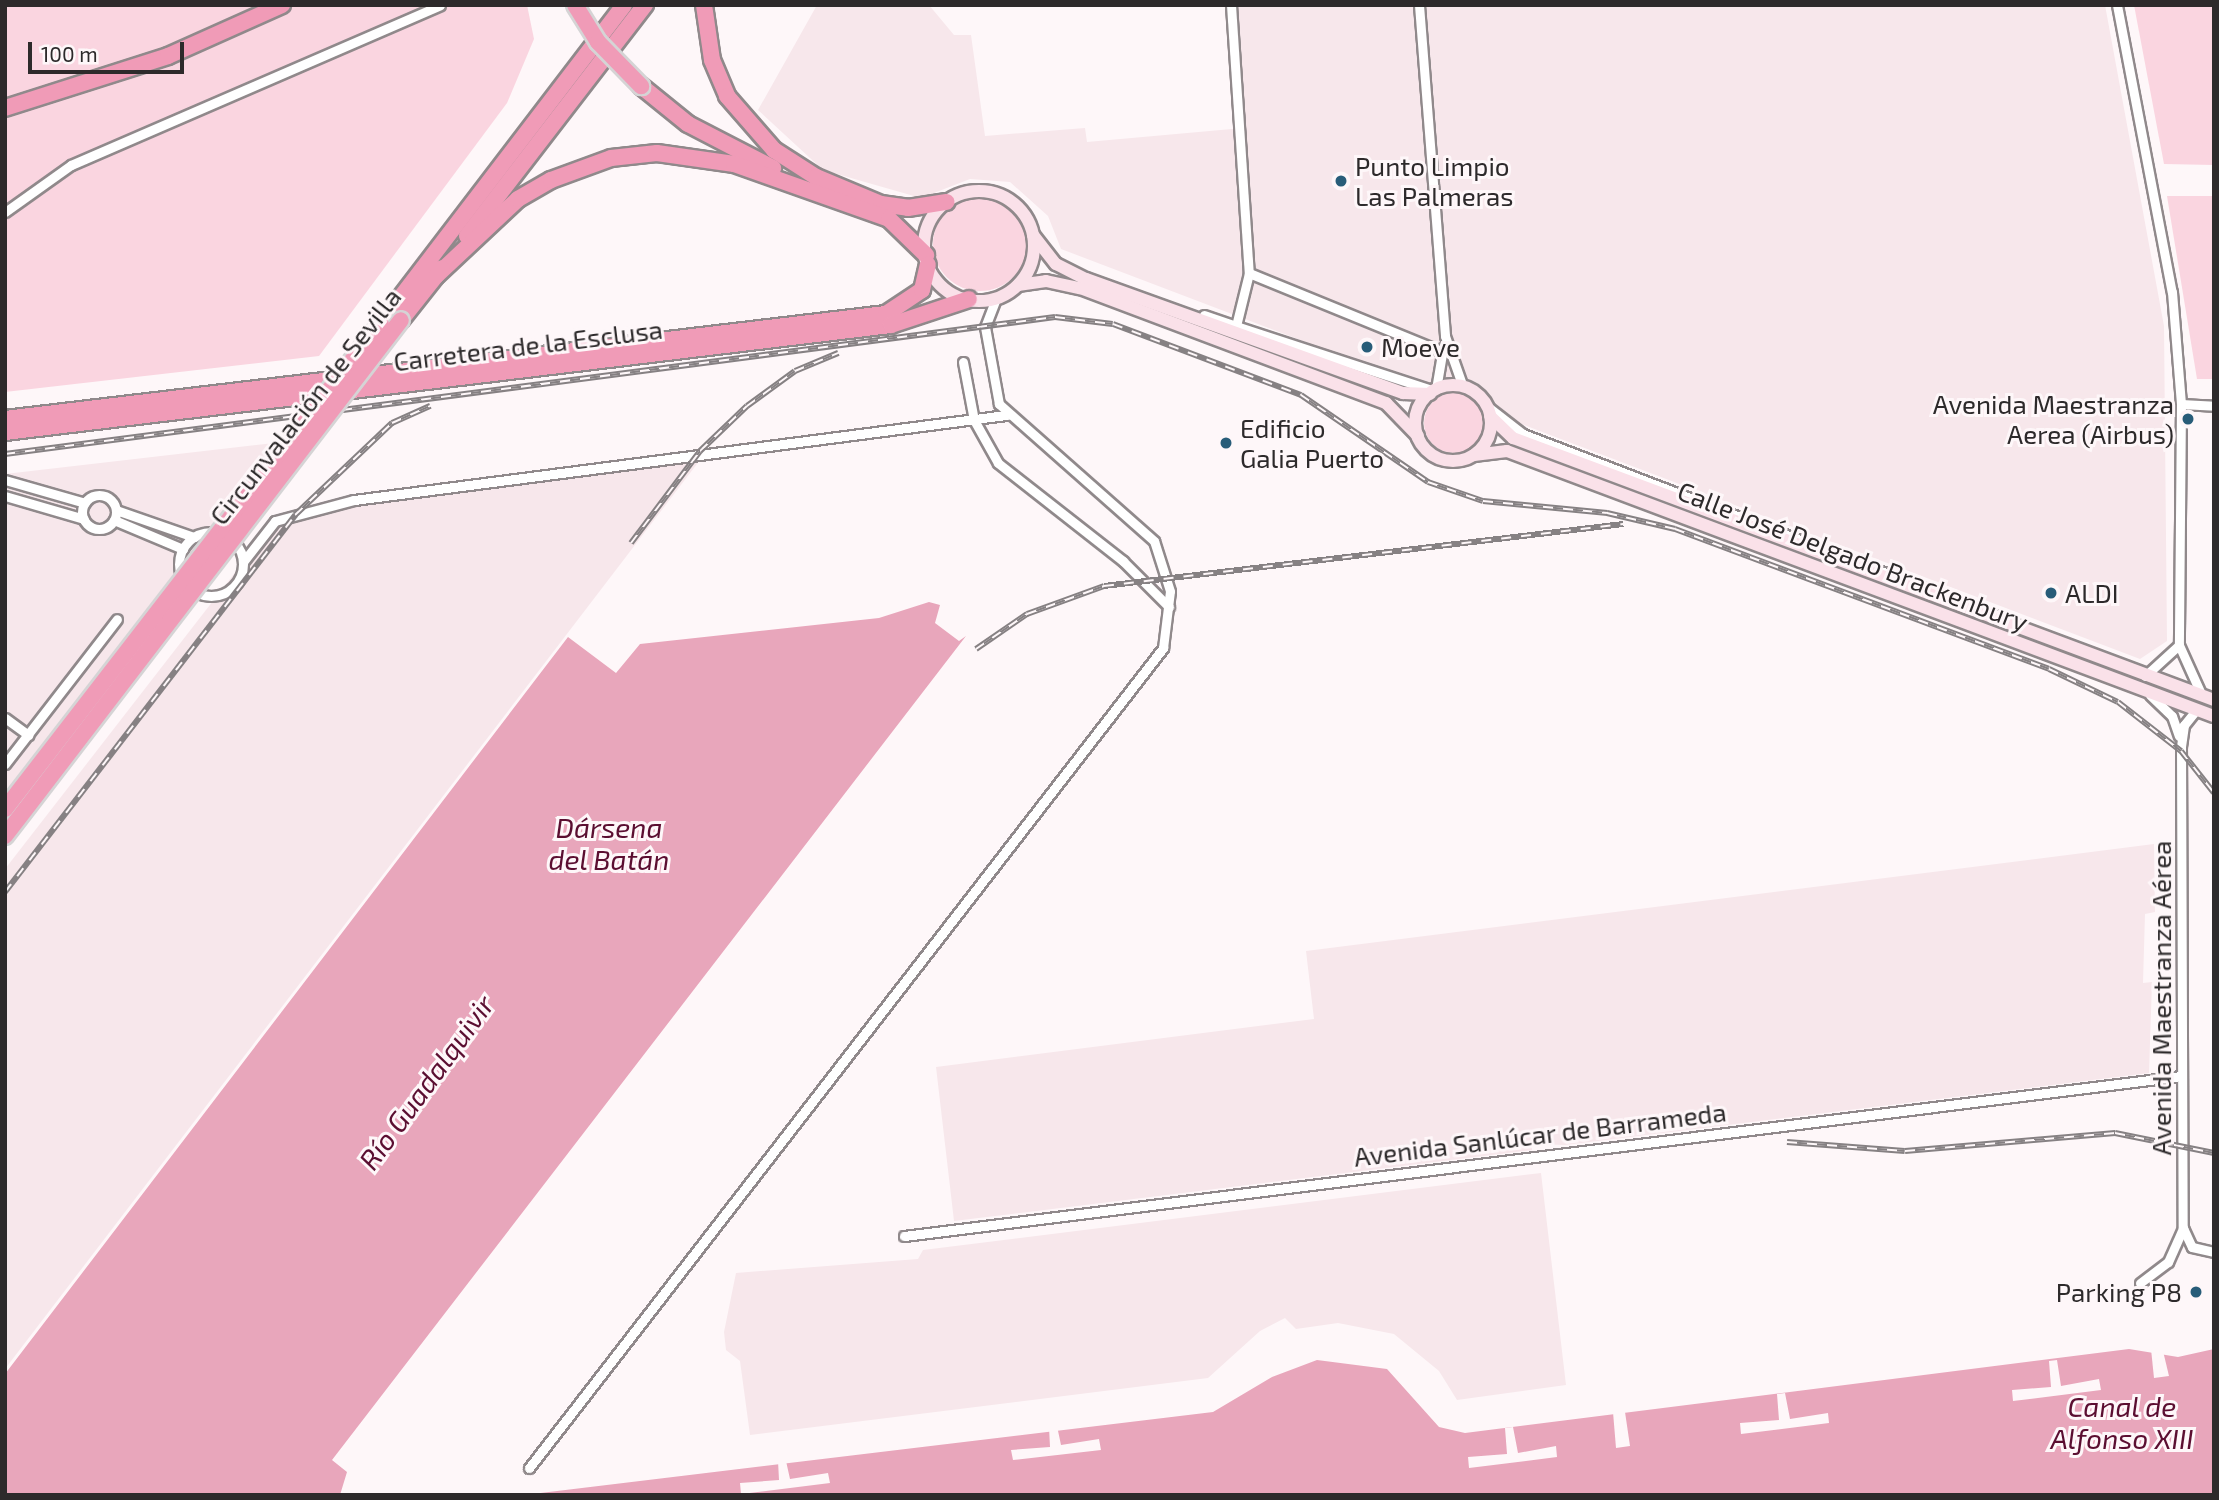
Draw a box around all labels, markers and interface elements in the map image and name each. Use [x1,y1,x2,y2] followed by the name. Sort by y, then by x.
[32,28,187,72] scale bar
[41,41,98,66] text: 100 m
[1355,150,1514,212] place label: Punto Limpio Las Palmeras
[1333,173,1349,189] marker: Punto Limpio Las Palmeras
[203,281,407,531] street label: Circunvalación de Sevilla
[392,313,664,377] street label: Carretera de la Esclusa
[1381,331,1460,363] place label: Moeve
[1359,339,1375,355] marker: Moeve
[1933,388,2174,450] place label: Avenida Maestranza Aerea (Airbus)
[2180,411,2196,427] marker: Avenida Maestranza Aerea (Airbus)
[1240,412,1384,474] place label: Edificio Galia Puerto
[1218,435,1234,451] marker: Edificio Galia Puerto
[1673,475,2033,637] street label: Calle José Delgado Brackenbury
[2065,577,2119,609] place label: ALDI
[2043,585,2059,601] marker: ALDI
[548,810,670,876] water label: Dársena del Batán
[2145,840,2177,1156] street label: Avenida Maestranza Aérea
[351,988,501,1176] water label: Río Guadalquivir
[1352,1096,1728,1172] street label: Avenida Sanlúcar de Barrameda
[2056,1276,2182,1308] place label: Parking P8
[2188,1284,2204,1300] marker: Parking P8
[2050,1389,2194,1455] water label: Canal de Alfonso XIII

